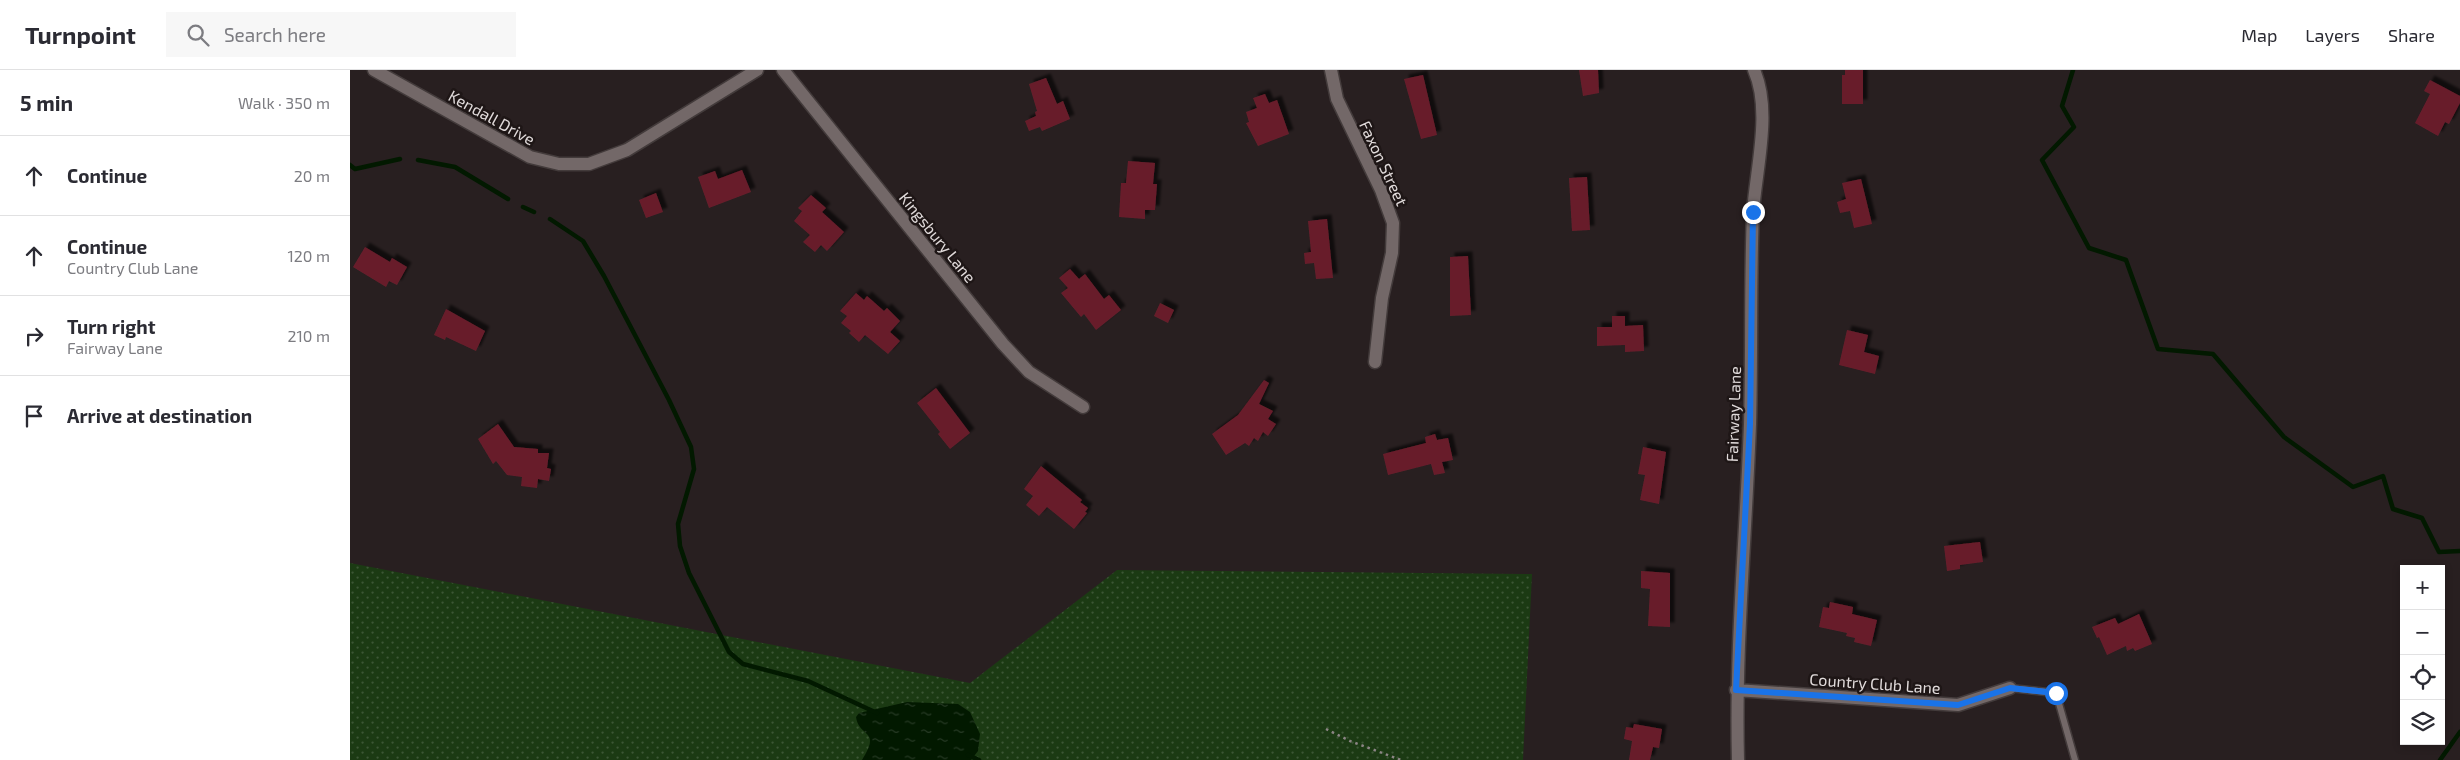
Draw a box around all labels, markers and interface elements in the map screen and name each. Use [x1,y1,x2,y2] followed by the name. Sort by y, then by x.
[166,12,516,57] search box
[25,20,136,49] text: Turnpoint
[184,21,212,49] icon: search
[224,23,326,46] text: Search here
[2241,24,2277,46] text: Map
[2305,24,2360,46] text: Layers
[2388,24,2435,46] text: Share
[446,85,538,149] street label: Kendall Drive
[20,90,73,115] text: 5 min
[238,93,330,112] text: Walk · 350 m
[1356,117,1412,209] street label: Faxon Street
[20,162,48,190] icon: ahead
[67,164,147,187] text: Continue
[294,166,330,185] text: 20 m
[896,188,980,286] street label: Kingsbury Lane
[1742,201,1765,224] route end
[67,235,147,258] text: Continue
[20,242,48,270] icon: ahead
[287,246,330,265] text: 120 m
[67,258,198,277] text: Country Club Lane
[67,315,155,338] text: Turn right
[20,322,48,350] icon: right
[287,326,330,345] text: 210 m
[67,338,163,357] text: Fairway Lane
[1722,366,1744,462] street label: Fairway Lane
[20,402,48,430] icon: arrive
[67,404,252,427] text: Arrive at destination
[2400,565,2445,745] map controls
[2400,565,2445,610] button: +
[2400,610,2445,655] button: −
[2400,655,2445,700] button: locate
[1809,669,1941,697] street label: Country Club Lane
[2045,682,2068,705] route start
[2400,700,2445,745] button: layers

